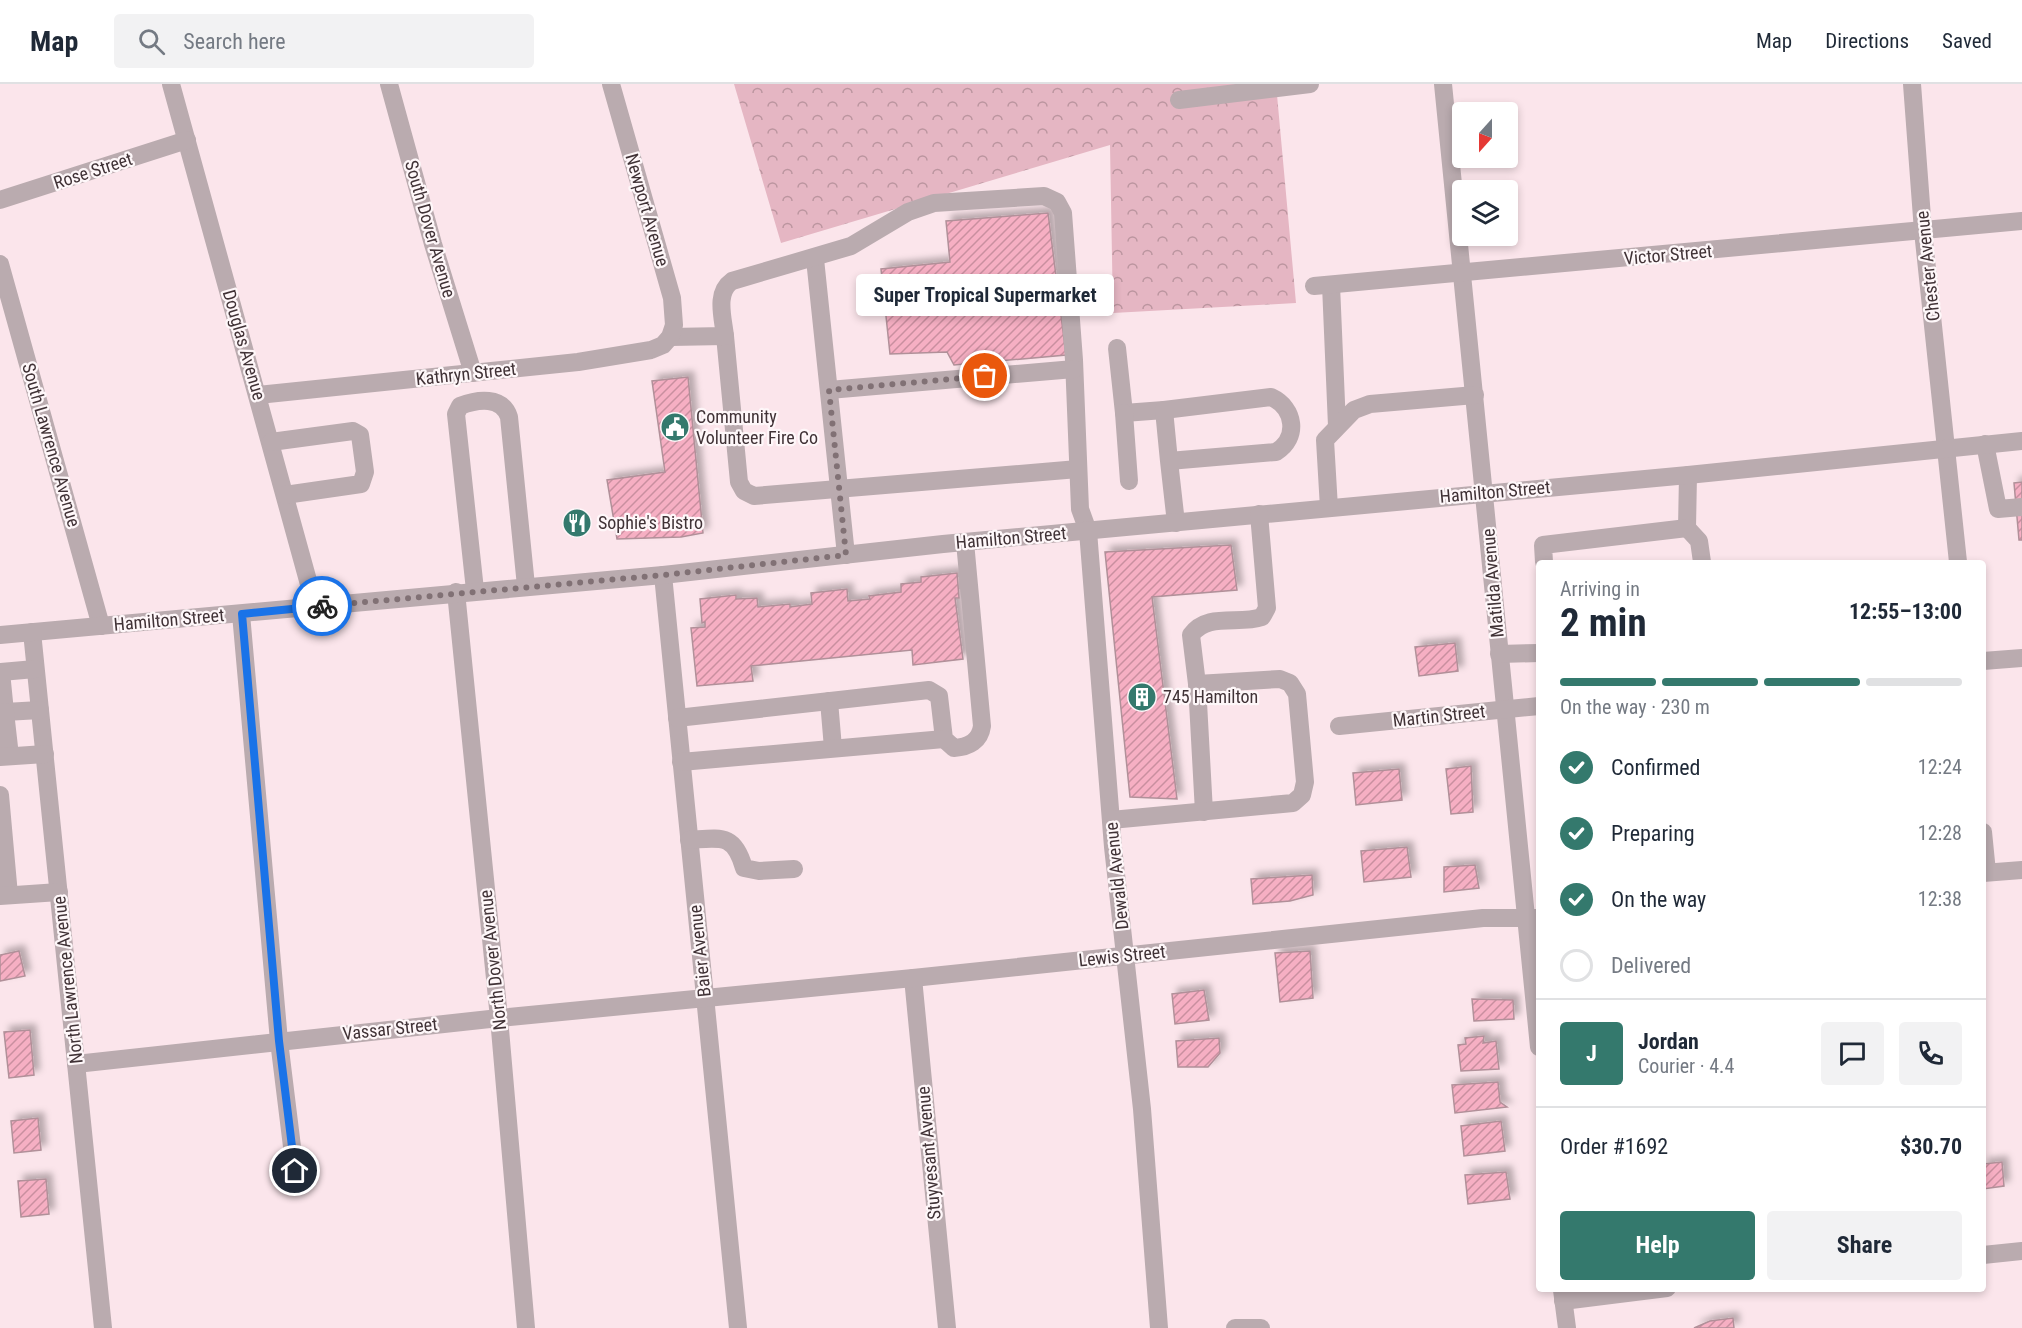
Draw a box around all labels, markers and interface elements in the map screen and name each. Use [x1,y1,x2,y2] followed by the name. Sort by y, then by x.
[114,14,534,68] search box
[30,25,78,58] text: Map
[135,25,168,58] icon: search
[183,29,286,54] text: Search here
[1756,29,1792,53] text: Map
[1825,29,1909,53] text: Directions
[1942,29,1992,53] text: Saved
[1452,102,1518,168] north arrow
[1452,102,1518,246] map controls
[51,148,135,193] street label: Rose Street
[621,151,674,269] street label: Newport Avenue
[401,158,460,300] street label: South Dover Avenue
[1452,180,1518,246] button: layers
[1911,210,1944,322] street label: Chester Avenue
[1623,240,1713,269] street label: Victor Street
[856,274,1114,316] callout: Super Tropical Supermarket
[873,283,1097,307] text: Super Tropical Supermarket
[219,287,270,402] street label: Douglas Avenue
[959,350,1010,401] pin
[415,358,517,389] street label: Kathryn Street
[968,359,1001,392] icon: bag
[18,361,85,529] street label: South Lawrence Avenue
[696,406,818,448] place label: Community Volunteer Fire Co
[659,411,691,443] public building icon: Community Volunteer Fire Co
[1439,476,1551,507] street label: Hamilton Street
[561,507,593,539] restaurant icon: Sophie's Bistro
[598,512,703,533] place label: Sophie's Bistro
[955,522,1067,553] street label: Hamilton Street
[1477,528,1508,638] street label: Matilda Avenue
[292,576,352,636] courier
[1560,577,1640,601] text: Arriving in
[306,590,339,623] icon: bike
[1849,599,1962,624] text: 12:55–13:00
[1560,600,1647,646] text: 2 min
[113,604,225,635] street label: Hamilton Street
[1126,681,1158,713] building icon: 745 Hamilton
[1163,686,1258,707] place label: 745 Hamilton
[1560,695,1710,719] text: On the way · 230 m
[1392,700,1486,731] street label: Martin Street
[1560,751,1593,784] icon: check
[1611,755,1700,780] text: Confirmed
[1918,755,1962,779] text: 12:24
[1560,817,1593,850] icon: check
[1100,821,1133,931] street label: Dewald Avenue
[1611,821,1695,846] text: Preparing
[1918,821,1962,845] text: 12:28
[1560,883,1593,916] icon: check
[1611,887,1706,912] text: On the way
[1918,887,1962,911] text: 12:38
[475,889,510,1031] street label: North Dover Avenue
[48,895,87,1065] street label: North Lawrence Avenue
[684,904,715,998] street label: Baier Avenue
[1077,940,1166,971] street label: Lewis Street
[1611,953,1691,978] text: Delivered
[342,1013,438,1044] street label: Vassar Street
[1821,1022,1884,1085] button: chat
[1899,1022,1962,1085] button: phone
[1638,1029,1699,1054] text: Jordan
[1586,1041,1597,1066] text: J
[1638,1054,1734,1078] text: Courier · 4.4
[912,1086,945,1221] street label: Stuyvesant Avenue
[1560,1134,1668,1159] text: Order #1692
[1900,1134,1962,1159] text: $30.70
[269,1145,320,1196] pin
[278,1154,311,1187] icon: home
[1560,1211,1755,1280] button: Help
[1767,1211,1962,1280] button: Share

